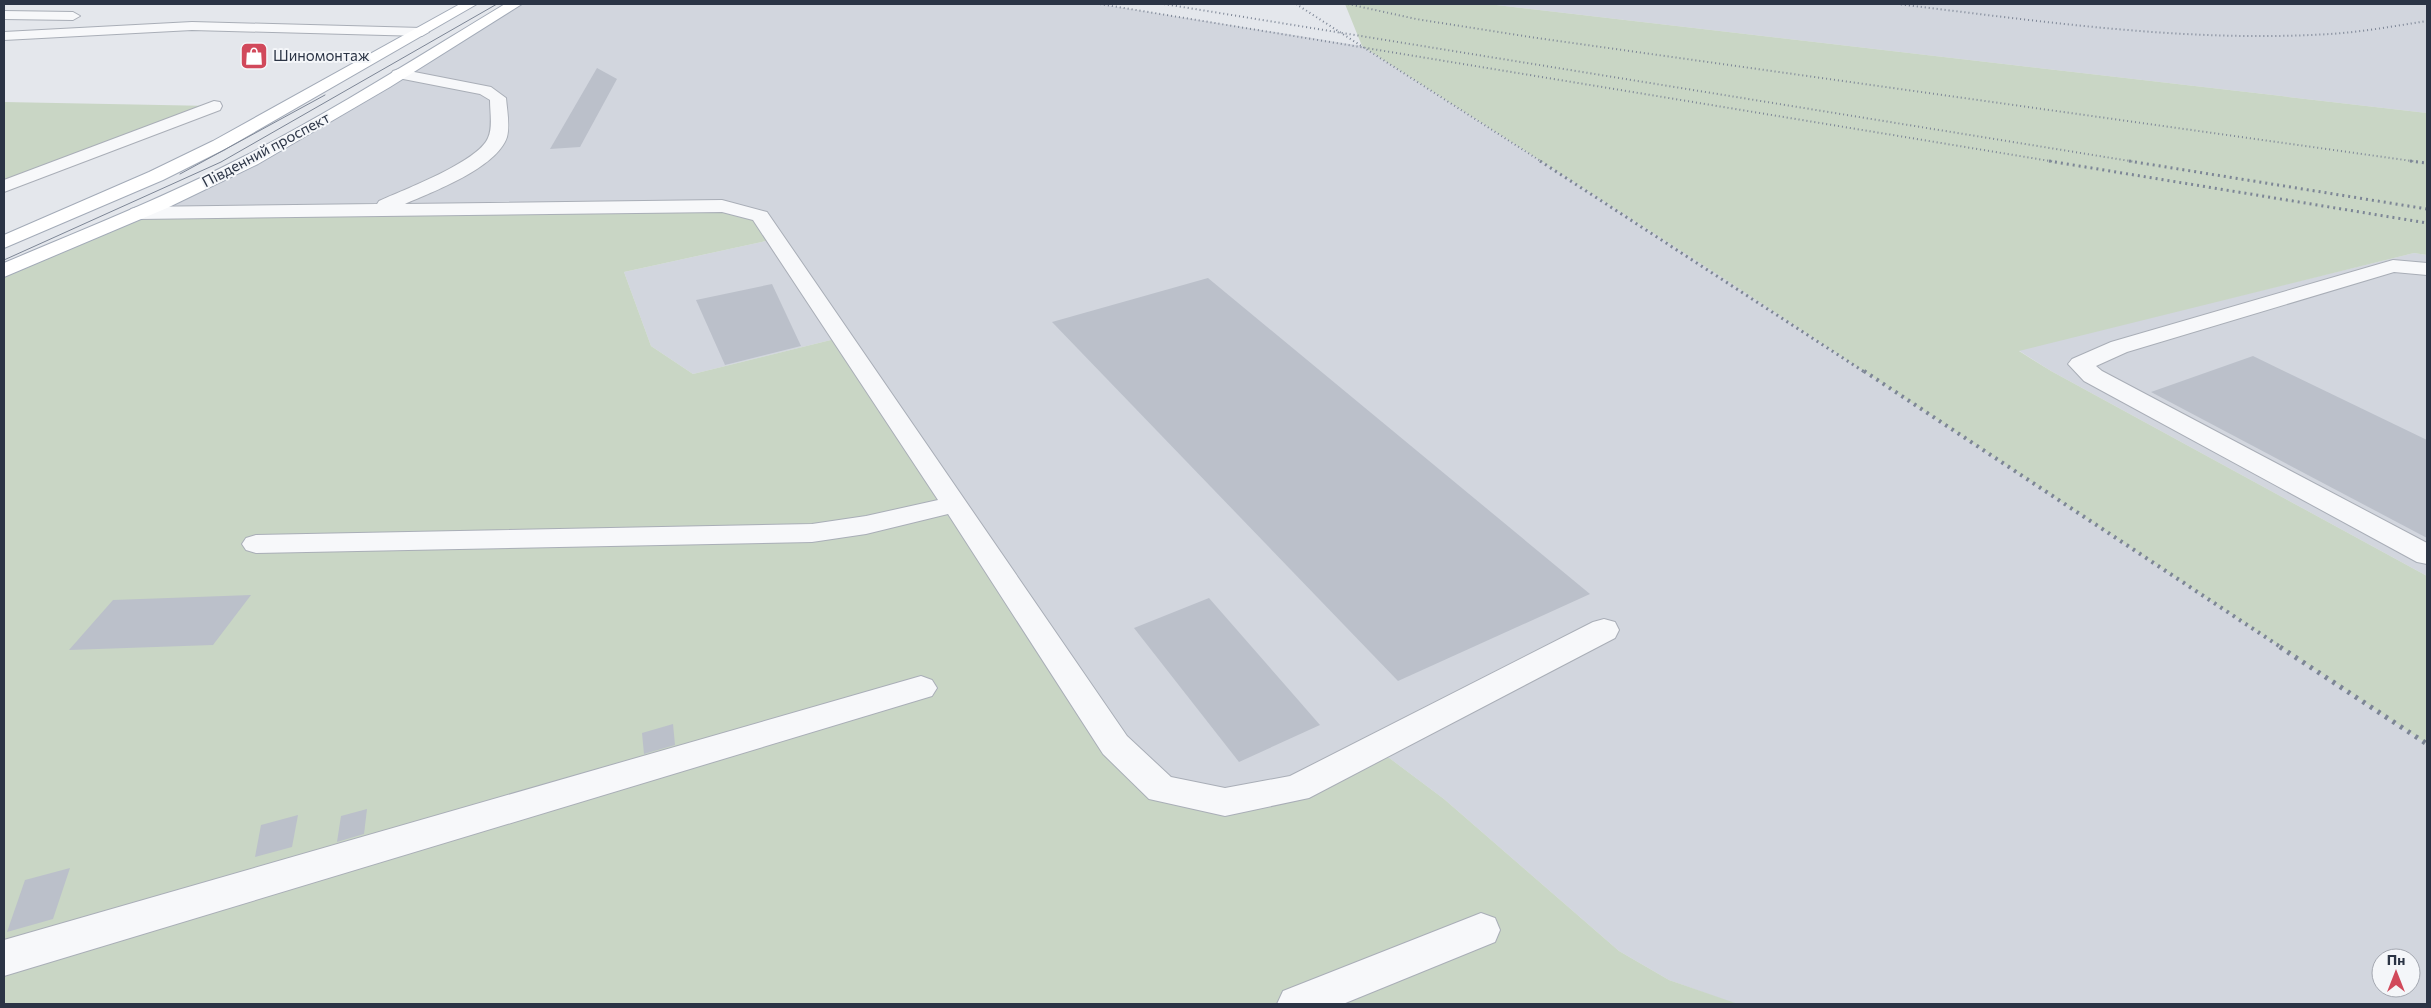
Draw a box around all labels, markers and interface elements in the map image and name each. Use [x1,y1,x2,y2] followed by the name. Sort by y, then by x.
[239,41,269,71] shop icon: Шиномонтаж
[273,46,370,64] place label: Шиномонтаж
[199,108,332,190] street label: Південний проспект
[2371,948,2421,998] north arrow
[2387,951,2405,968] text: Пн

